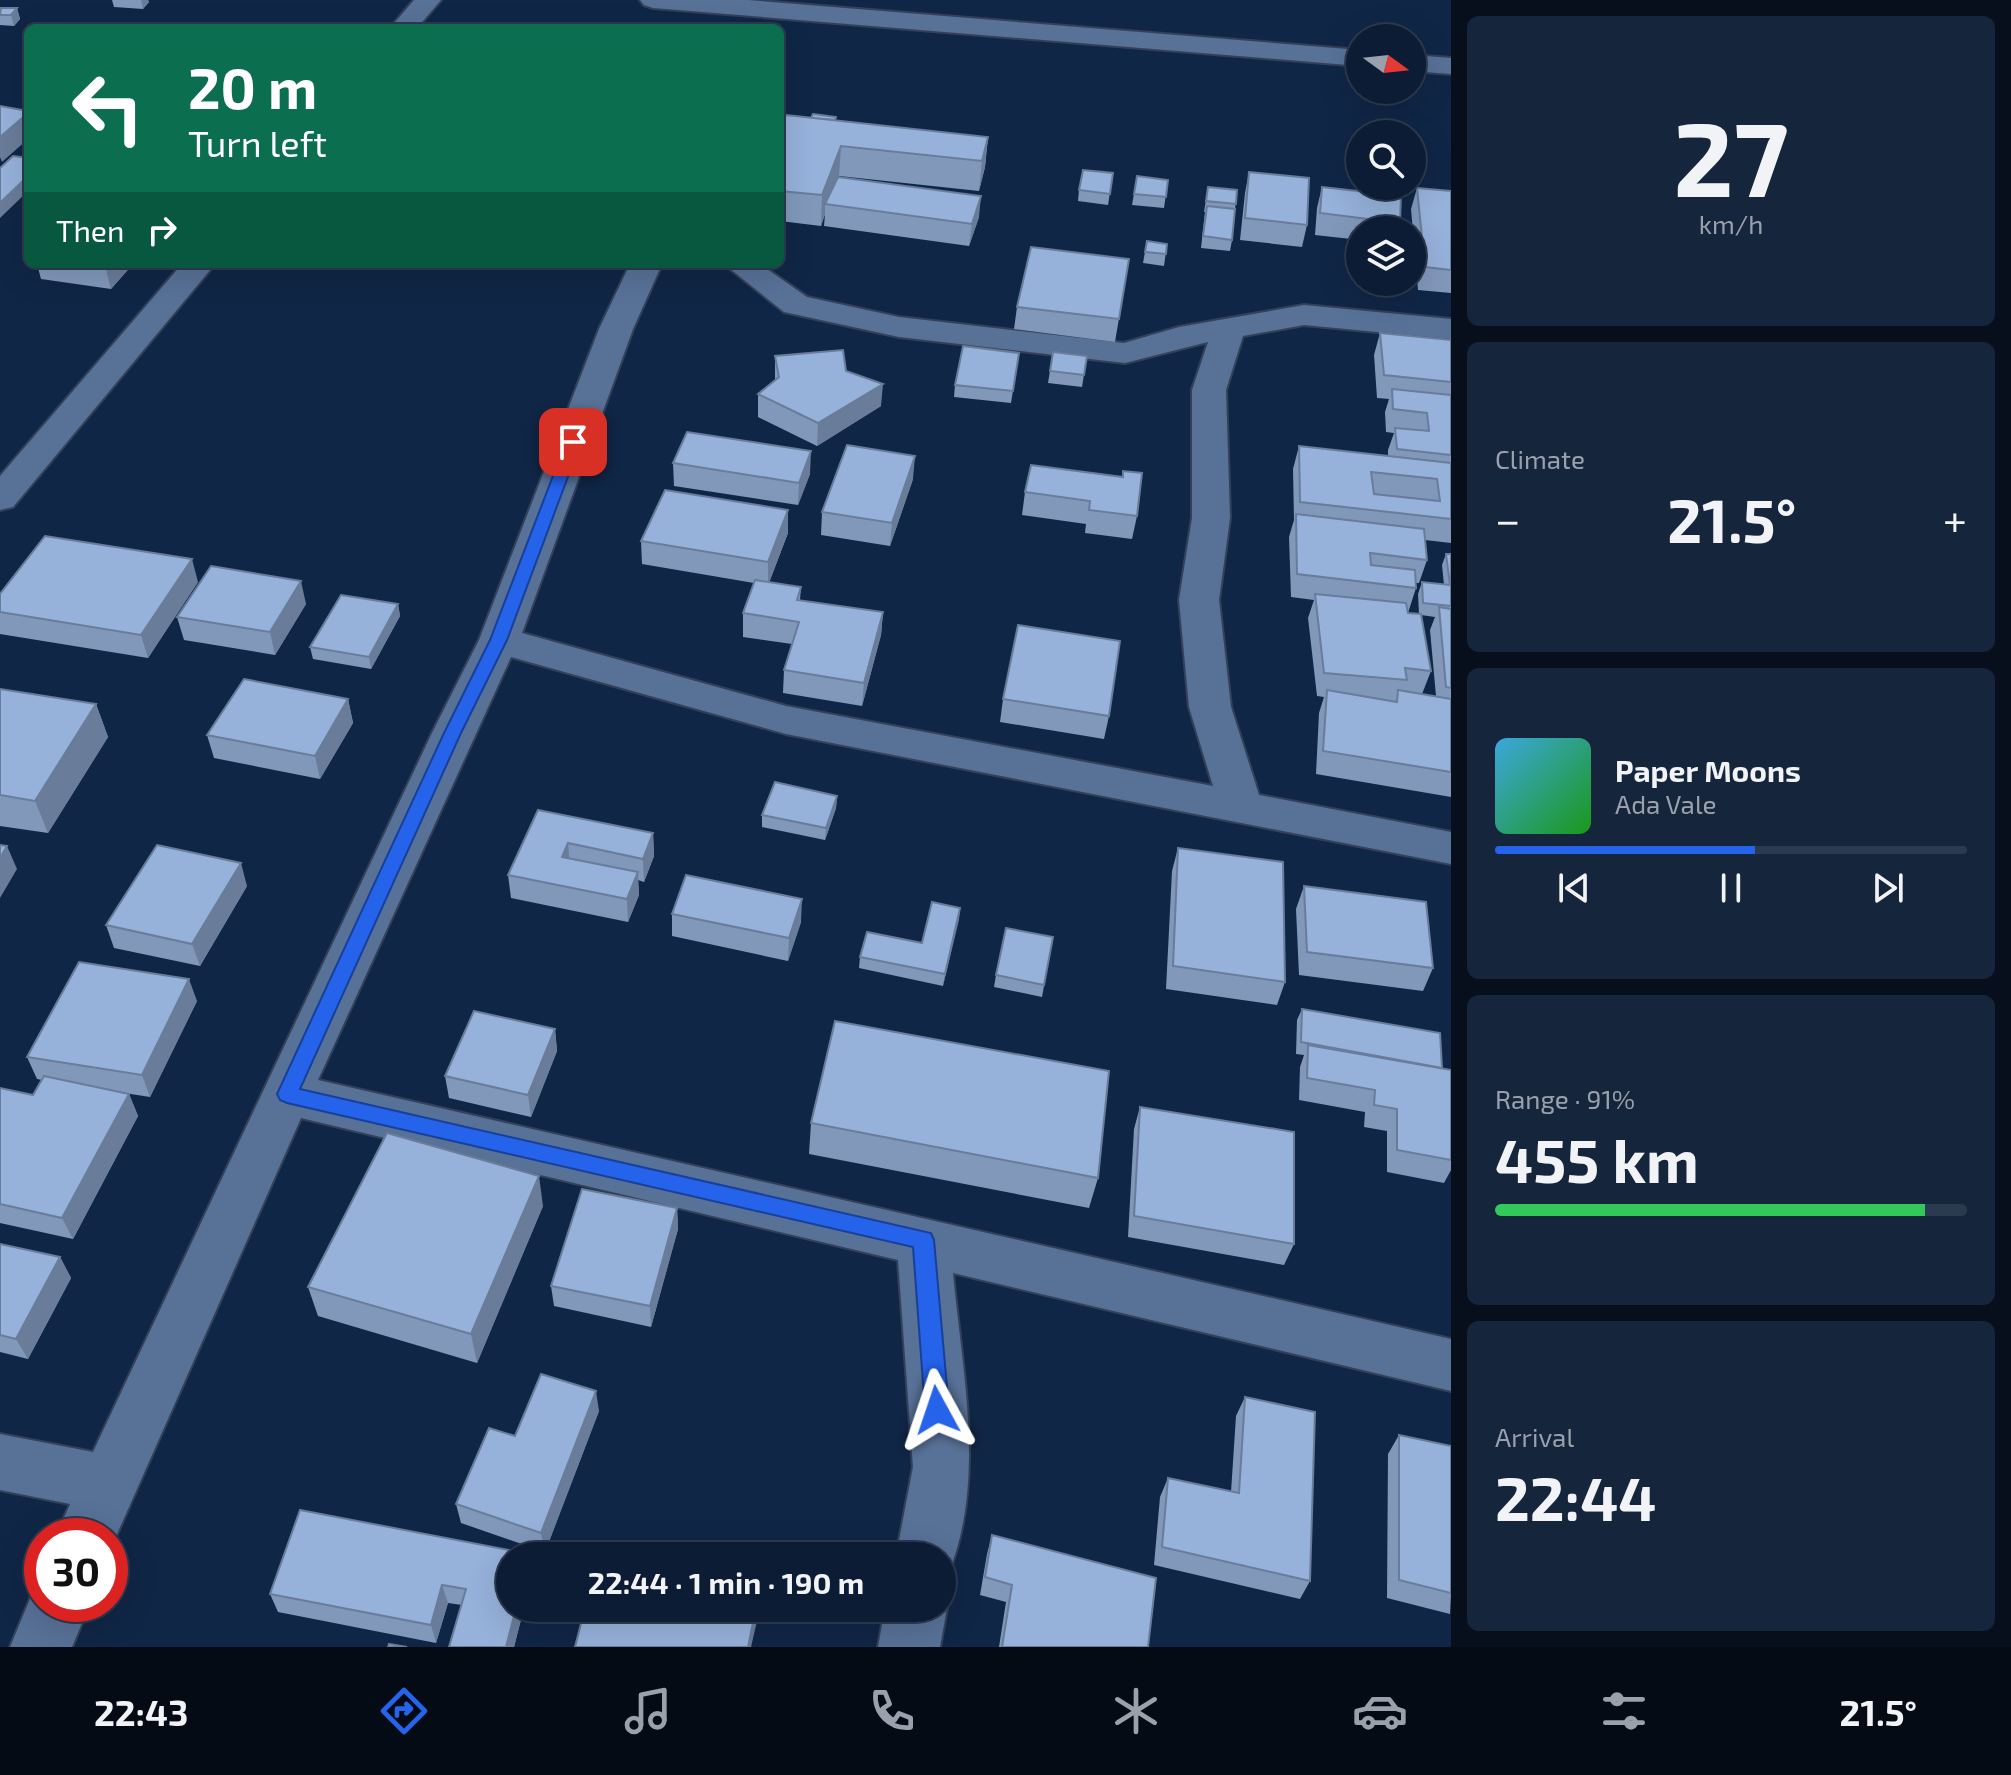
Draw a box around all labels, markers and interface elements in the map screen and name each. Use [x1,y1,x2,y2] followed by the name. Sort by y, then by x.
[1346,24,1426,104] north arrow
[1346,24,1426,296] map controls
[188,53,317,120] text: 20 m
[56,56,160,160] icon: left
[1673,93,1789,218] text: 27
[1346,120,1426,200] button: search
[188,121,327,164] text: Turn left
[140,208,184,252] icon: right
[1699,208,1763,239] text: km/h
[56,212,124,248] text: Then
[1346,216,1426,296] button: layers
[539,408,607,476] pin
[551,420,595,464] icon: arrive
[1495,443,1585,474] text: Climate
[1667,483,1796,555] text: 21.5°
[1495,492,1521,545] text: −
[1943,492,1967,545] text: +
[1615,752,1801,788] text: Paper Moons
[1615,788,1717,819] text: Ada Vale
[1552,866,1596,910] icon: previous
[1709,866,1753,910] icon: pause
[1866,866,1910,910] icon: next
[1495,1083,1635,1114] text: Range · 91%
[1495,1123,1699,1195] text: 455 km
[895,1368,979,1452] position arrow
[1495,1421,1574,1452] text: Arrival
[1495,1461,1657,1533] text: 22:44
[24,1518,128,1622] speed limit sign: 30
[588,1564,864,1600] text: 22:44 · 1 min · 190 m
[376,1683,432,1739] icon: directions
[620,1683,676,1739] icon: music
[864,1683,920,1739] icon: phone
[1108,1683,1164,1739] icon: climate
[1352,1683,1408,1739] icon: car
[1596,1683,1652,1739] icon: filters
[94,1690,188,1733] text: 22:43
[1840,1690,1917,1733] text: 21.5°

